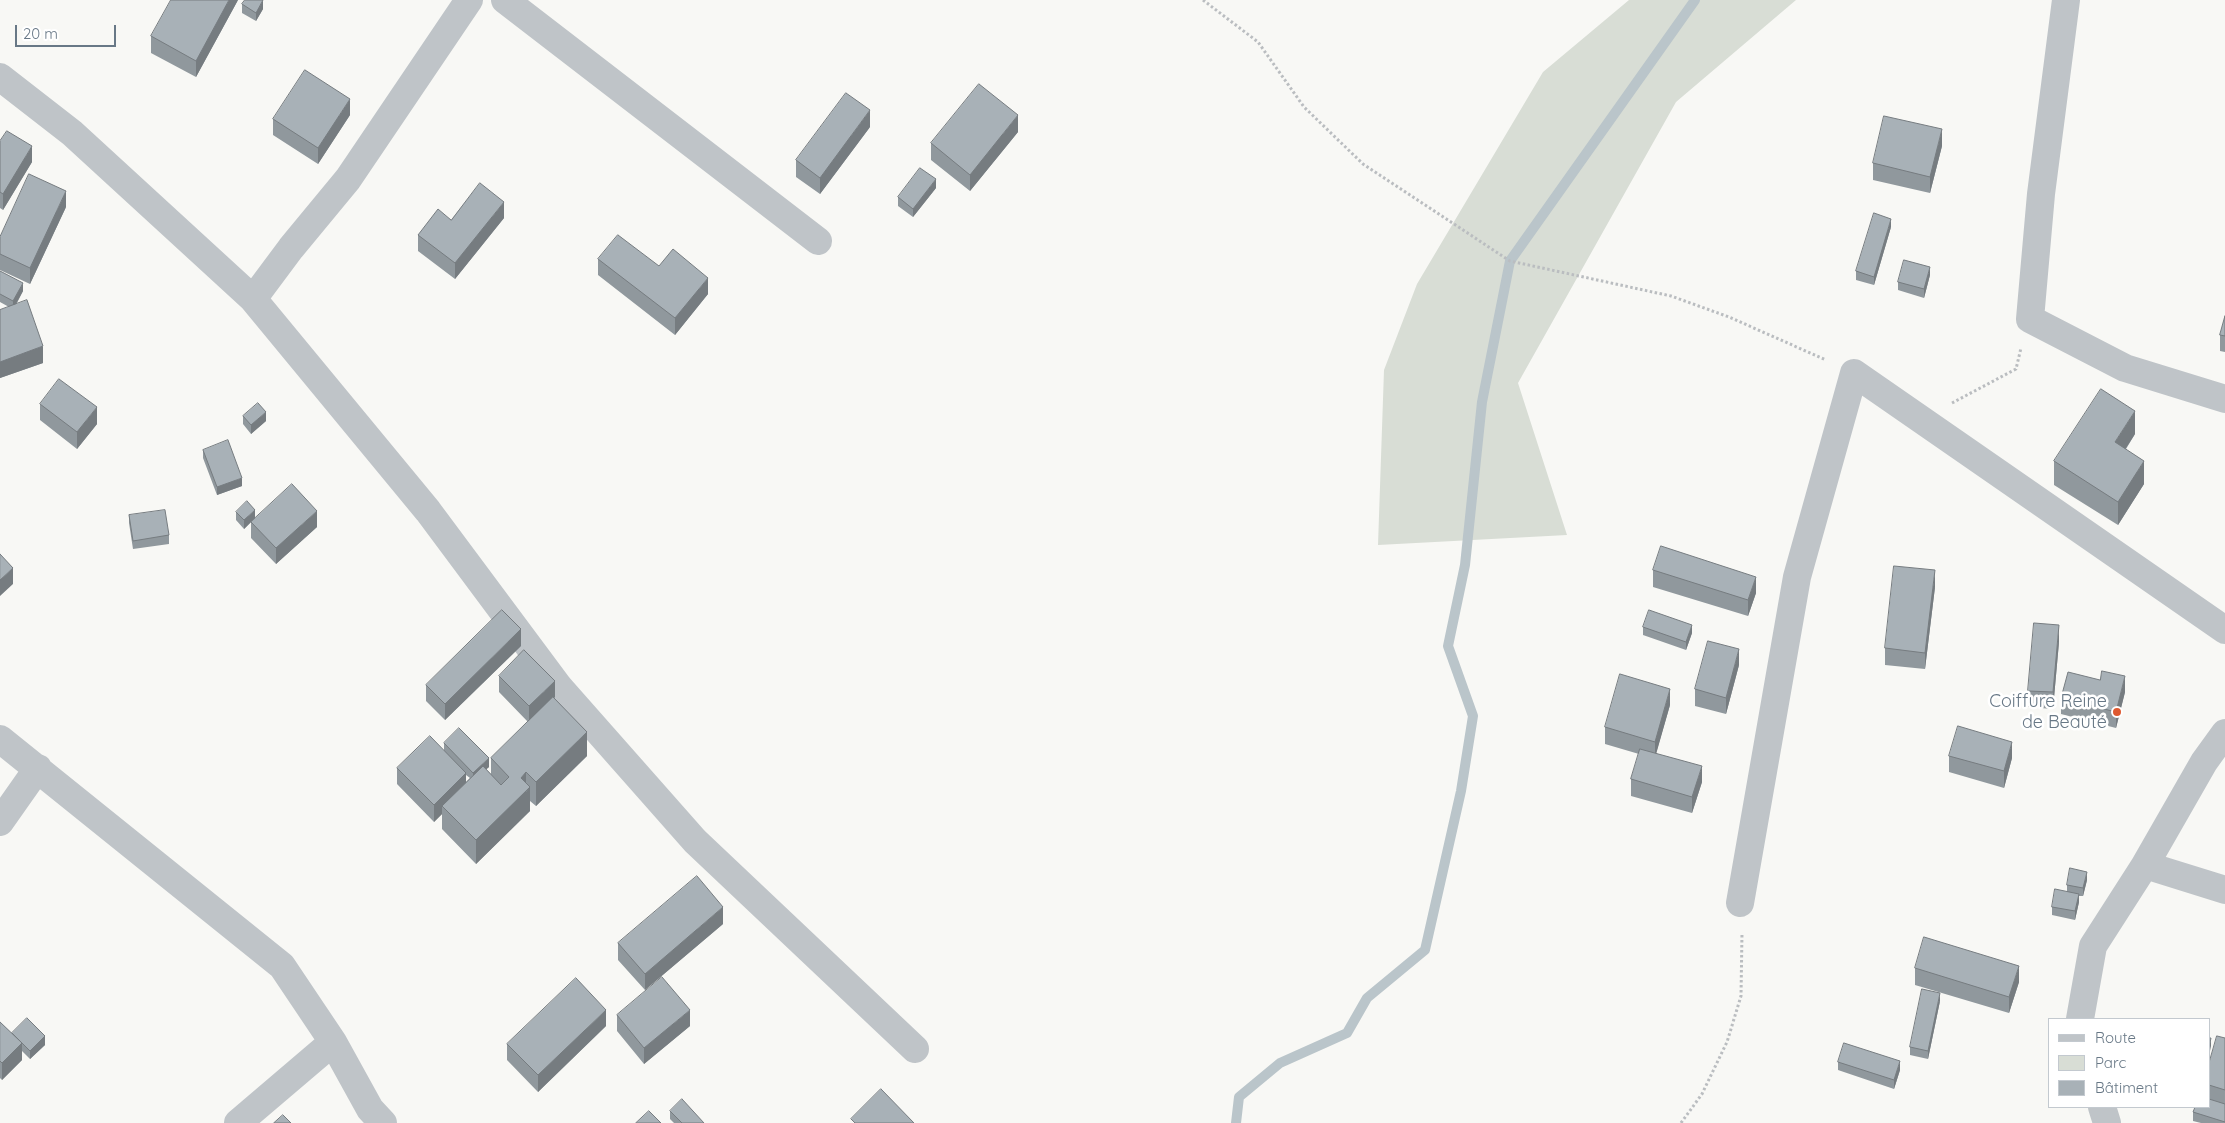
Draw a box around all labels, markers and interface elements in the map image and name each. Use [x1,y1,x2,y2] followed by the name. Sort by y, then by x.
[18,15,119,47] scale bar
[23,24,58,43] text: 20 m
[1989,691,2107,734] place label: Coiffure Reine de Beauté
[2111,706,2123,718] marker: Coiffure Reine de Beauté
[2048,1018,2210,1108] legend
[2095,1028,2136,1047] text: Route
[2095,1053,2126,1072] text: Parc
[2095,1078,2158,1097] text: Bâtiment

